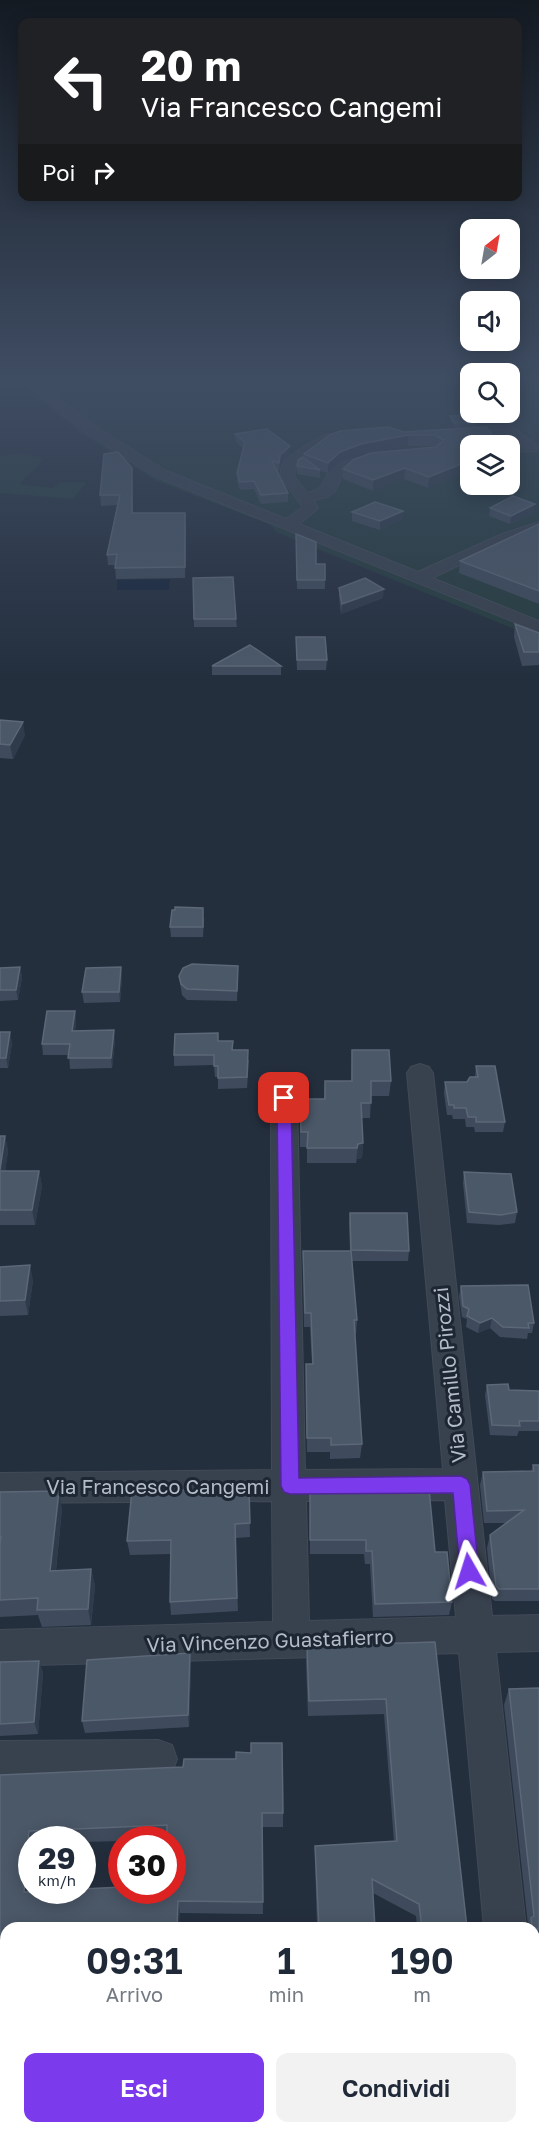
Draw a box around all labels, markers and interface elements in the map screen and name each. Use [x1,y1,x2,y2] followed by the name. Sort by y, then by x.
[141,40,241,90] text: 20 m
[42,42,120,120] icon: left
[141,91,442,123] text: Via Francesco Cangemi
[87,156,120,189] icon: right
[42,159,75,186] text: Poi
[460,219,520,279] north arrow
[460,219,520,495] map controls
[460,291,520,351] button: sound
[460,363,520,423] button: search
[460,435,520,495] button: layers
[258,1072,309,1123] pin
[267,1081,300,1114] icon: arrive
[428,1286,470,1464] street label: Via Camillo Pirozzi
[46,1474,270,1498] street label: Via Francesco Cangemi
[437,1539,501,1603] position arrow
[146,1624,394,1656] street label: Via Vincenzo Guastafierro
[108,1826,186,1904] speed limit sign: 30
[38,1840,76,1876] text: 29
[38,1871,76,1889] text: km/h
[86,1939,183,1982] text: 09:31
[277,1939,296,1982] text: 1
[390,1939,454,1982] text: 190
[106,1982,163,2006] text: Arrivo
[269,1982,304,2006] text: min
[413,1982,431,2006] text: m
[24,2053,264,2122] button: Esci
[276,2053,516,2122] button: Condividi

